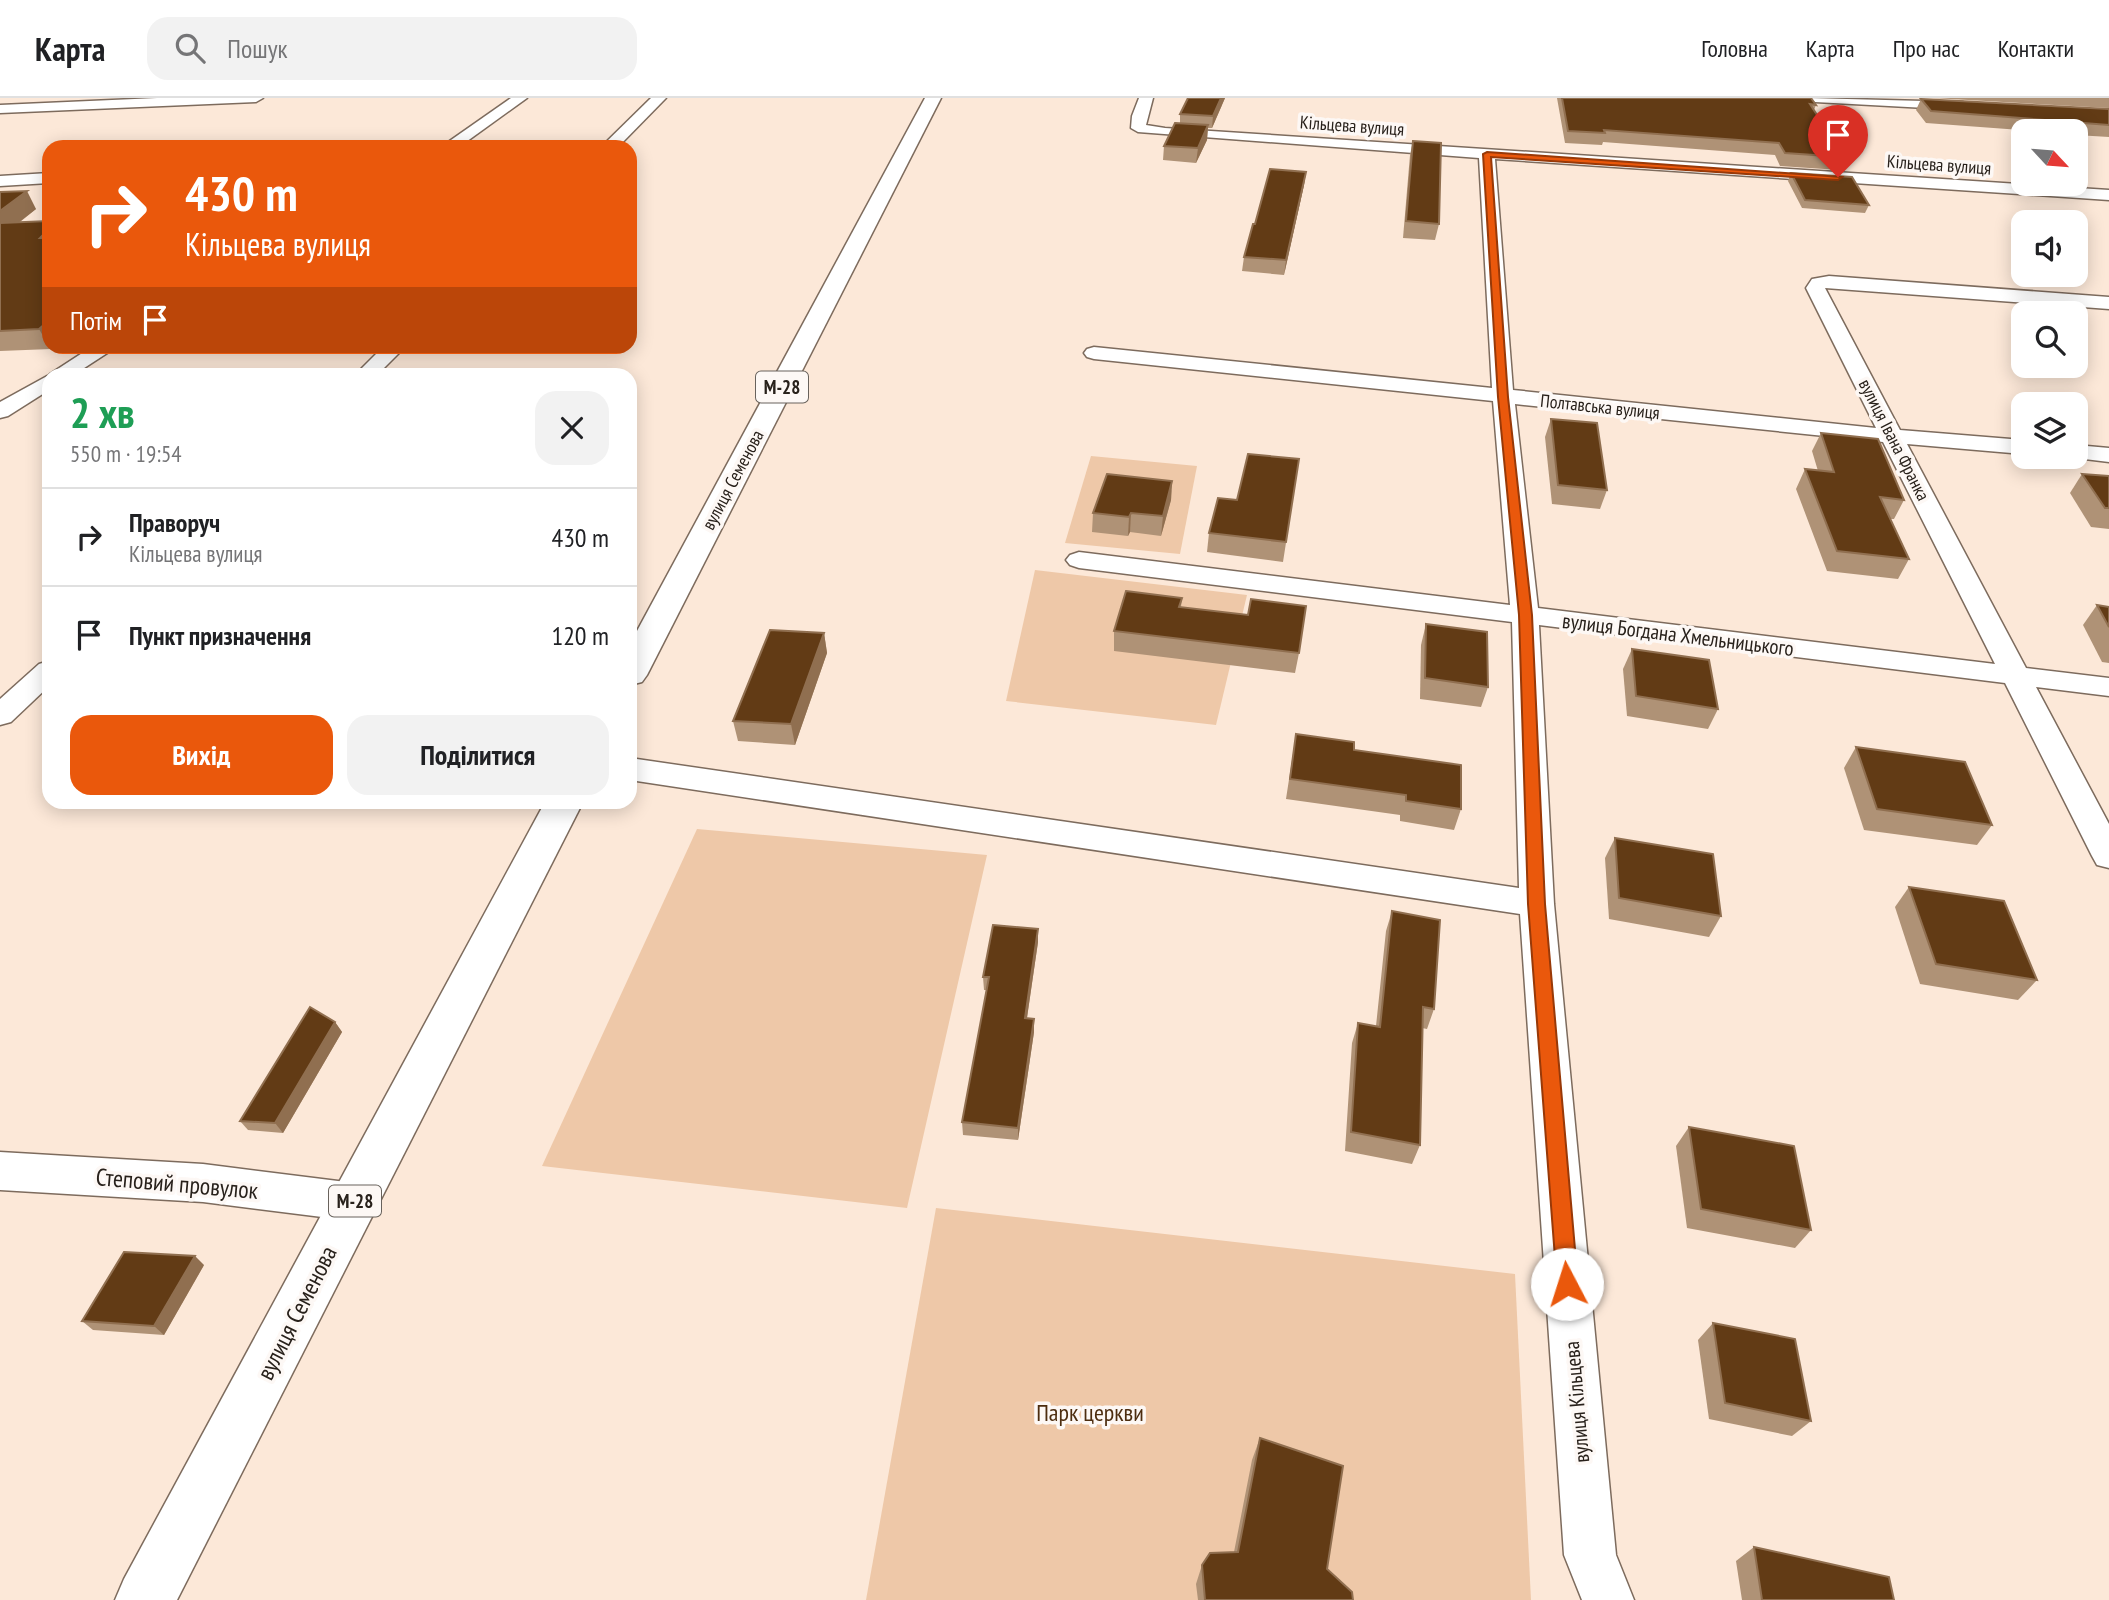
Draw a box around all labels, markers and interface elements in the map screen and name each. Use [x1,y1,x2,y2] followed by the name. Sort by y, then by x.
[147,17,637,80] search box
[35,27,105,70] text: Карта
[171,29,209,67] icon: search
[227,32,288,65] text: Пошук
[1701,33,1768,64] text: Головна
[1806,33,1855,64] text: Карта
[1893,33,1960,64] text: Про нас
[1998,33,2074,64] text: Контакти
[1808,105,1868,177] pin
[1299,110,1405,141] street label: Кільцева вулиця
[1819,116,1857,154] icon: arrive
[2011,119,2088,196] north arrow
[2011,119,2088,469] map controls
[1886,149,1992,180] street label: Кільцева вулиця
[185,161,298,225] text: 430 m
[70,168,161,259] icon: right
[2011,210,2088,287] button: sound
[185,223,371,265] text: Кільцева вулиця
[136,301,174,339] icon: arrive
[2011,301,2088,378] button: search
[70,304,122,337] text: Потім
[756,372,808,402] road number: М-28
[1854,375,1935,505] street label: вулиця Івана Франка
[70,385,135,440] text: 2 хв
[1539,389,1661,424] street label: Полтавська вулиця
[535,391,609,465] button: close
[2011,392,2088,469] button: layers
[697,426,768,534] street label: вулиця Семенова
[70,439,182,468] text: 550 m · 19:54
[129,506,220,539] text: Праворуч
[70,518,108,556] icon: right
[551,521,609,554] text: 430 m
[129,539,263,568] text: Кільцева вулиця
[1561,607,1795,662] street label: вулиця Богдана Хмельницького
[70,616,108,654] icon: arrive
[129,619,311,652] text: Пункт призначення
[551,619,609,652] text: 120 m
[70,715,333,795] button: Вихід
[347,715,609,795] button: Поділитися
[95,1161,260,1206] street label: Степовий провулок
[329,1186,381,1217] road number: М-28
[250,1241,344,1385] street label: вулиця Семенова
[1530,1247,1604,1321] position arrow
[1558,1340,1595,1464] street label: вулиця Кільцева
[1036,1397,1144,1428] park label: Парк церкви

